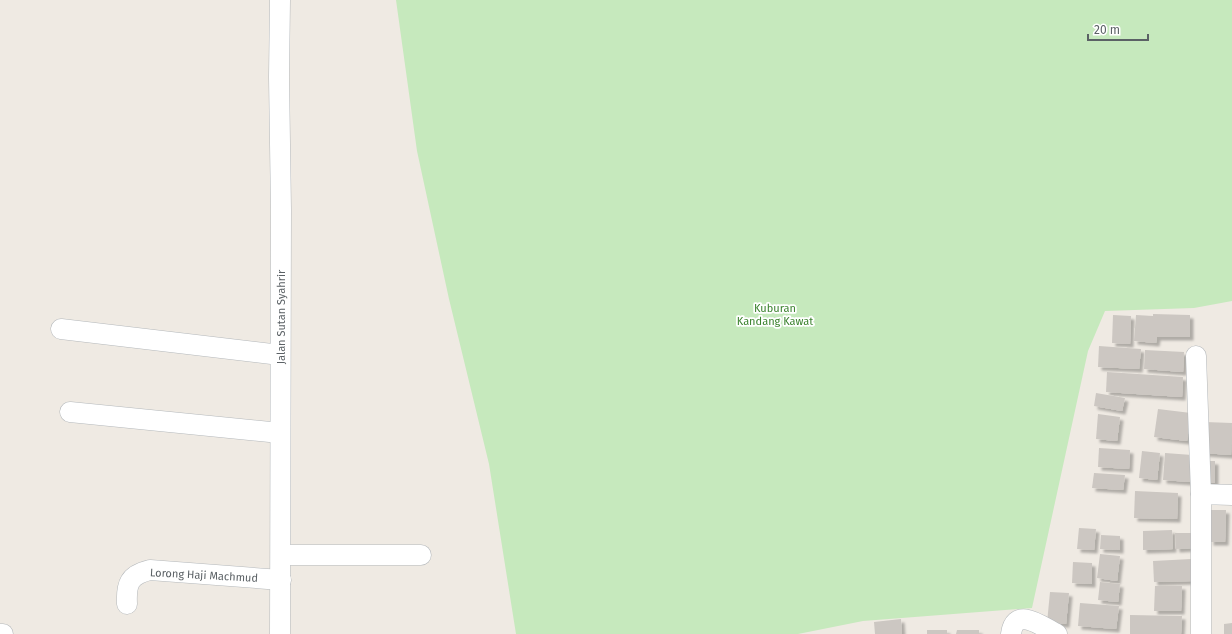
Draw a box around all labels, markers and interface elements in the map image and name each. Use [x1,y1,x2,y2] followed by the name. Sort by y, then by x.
[1088,16,1148,42] scale bar
[1094,23,1120,37] text: 20 m
[275,269,288,364] street label: Jalan Sutan Syahrir
[737,302,813,328] park label: Kuburan Kandang Kawat
[150,566,258,585] street label: Lorong Haji Machmud

